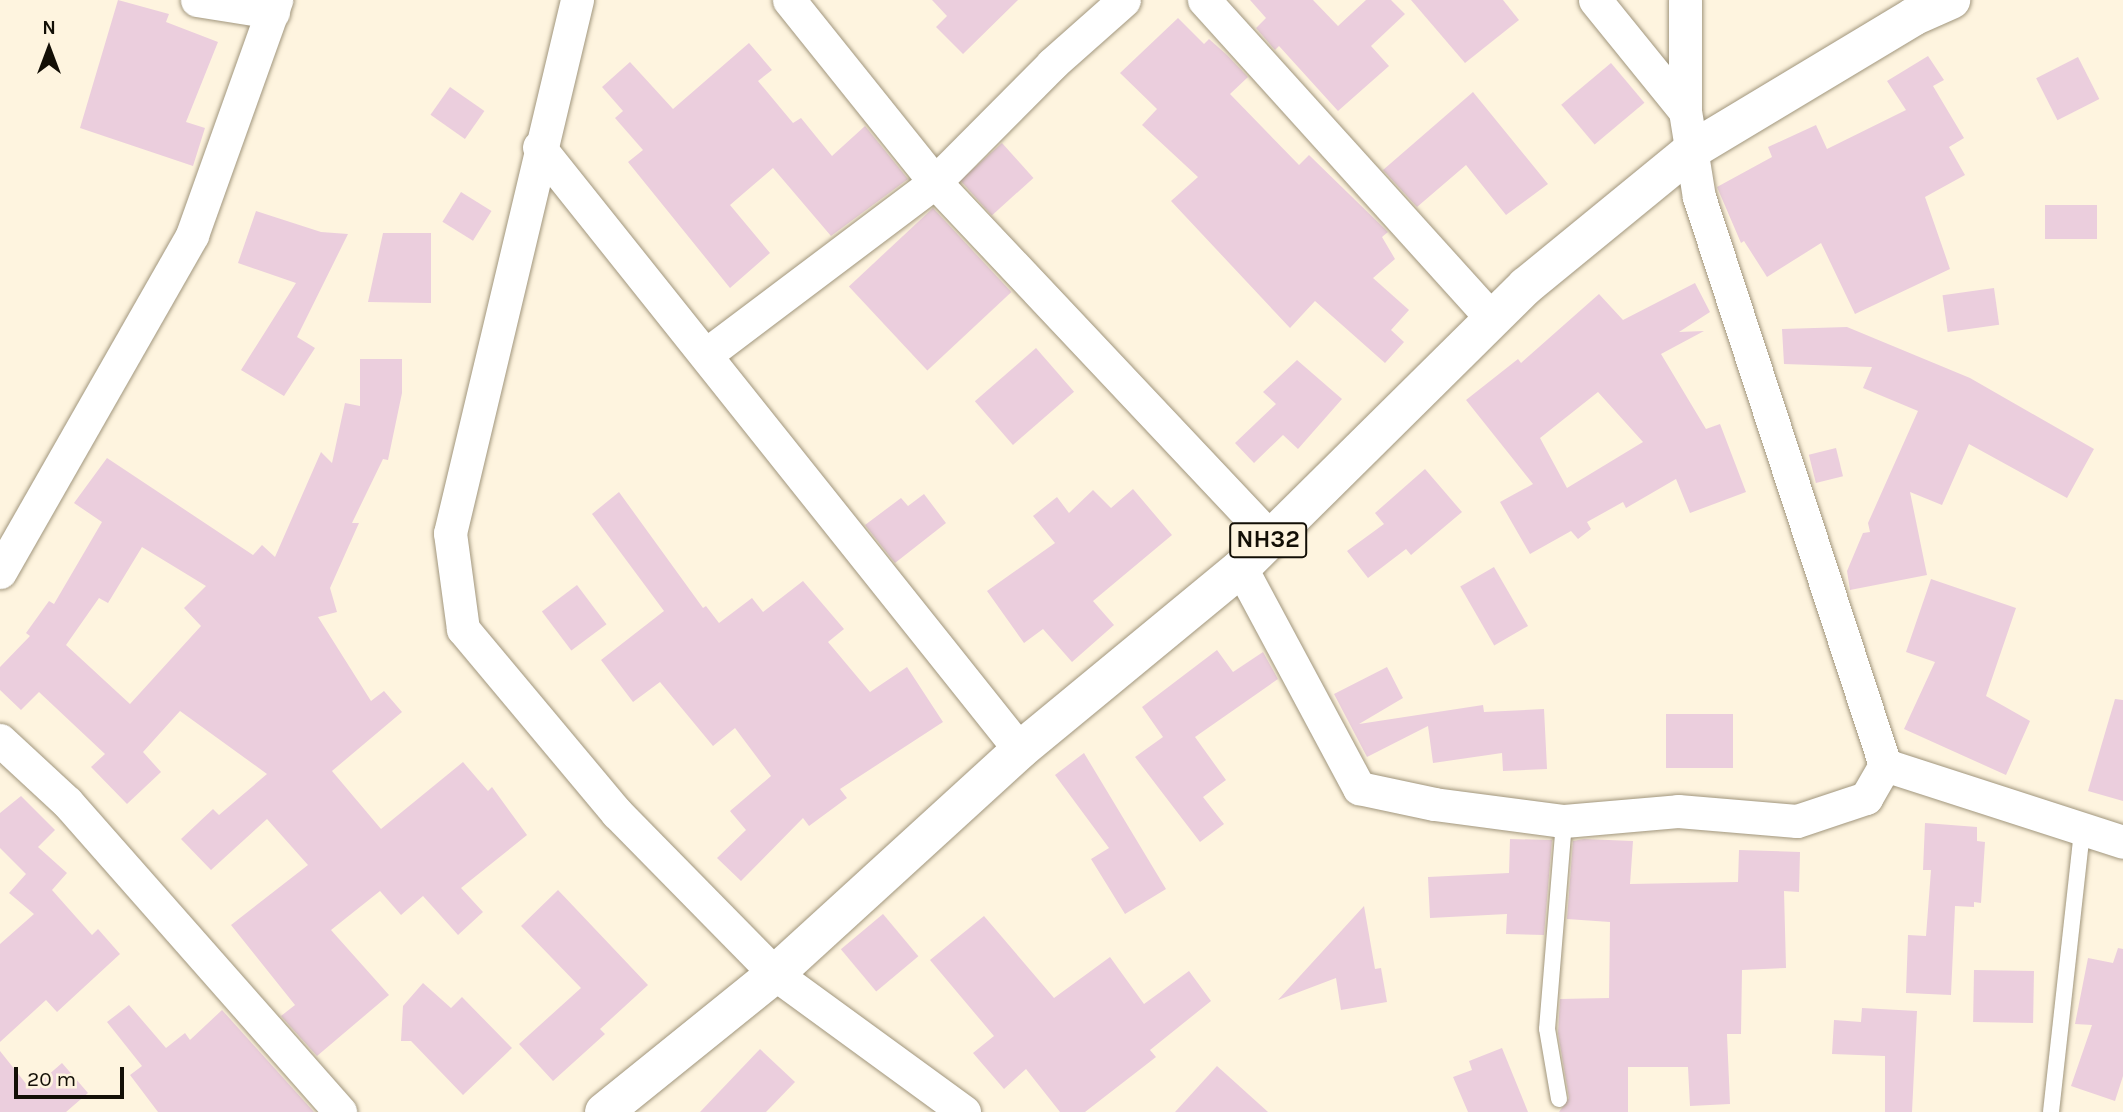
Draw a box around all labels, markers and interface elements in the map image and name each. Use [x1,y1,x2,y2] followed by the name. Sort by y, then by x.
[14,14,84,84] north arrow
[42,17,56,39] text: N
[1228,520,1308,560] road number: NH32
[18,1052,128,1096] scale bar
[27,1067,76,1091] text: 20 m

